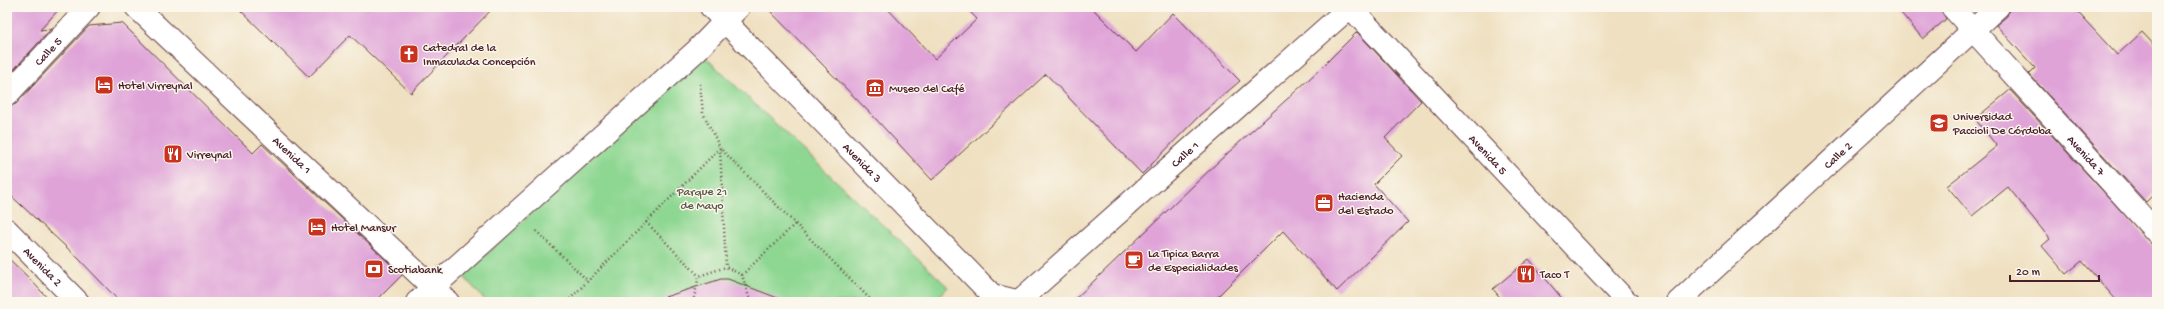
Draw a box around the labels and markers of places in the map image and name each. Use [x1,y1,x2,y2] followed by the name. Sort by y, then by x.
[423,42,536,70] place label: Catedral de la Inmaculada Concepción
[398,43,420,65] church icon: Catedral de la Inmaculada Concepción
[93,74,115,96] hotel icon: Hotel Virreynal
[864,77,886,99] museum icon: Museo del Café
[118,80,193,94] place label: Hotel Virreynal
[889,83,965,97] place label: Museo del Café
[1952,111,2052,139] place label: Universidad Paccioli De Córdoba
[1928,112,1950,134] school or university icon: Universidad Paccioli De Córdoba
[162,143,184,165] restaurant icon: Virreynal
[186,149,232,163] place label: Virreynal
[1338,191,1393,219] place label: Hacienda del Estado
[1313,192,1335,214] office icon: Hacienda del Estado
[306,216,328,238] hotel icon: Hotel Mansur
[331,222,397,236] place label: Hotel Mansur
[1148,248,1239,276] place label: La Tipica Barra de Especialidades
[1123,249,1145,271] cafe icon: La Tipica Barra de Especialidades
[363,258,385,280] bank icon: Scotiabank
[1515,263,1537,285] restaurant icon: Taco T
[388,264,444,278] place label: Scotiabank
[1539,269,1570,283] place label: Taco T

